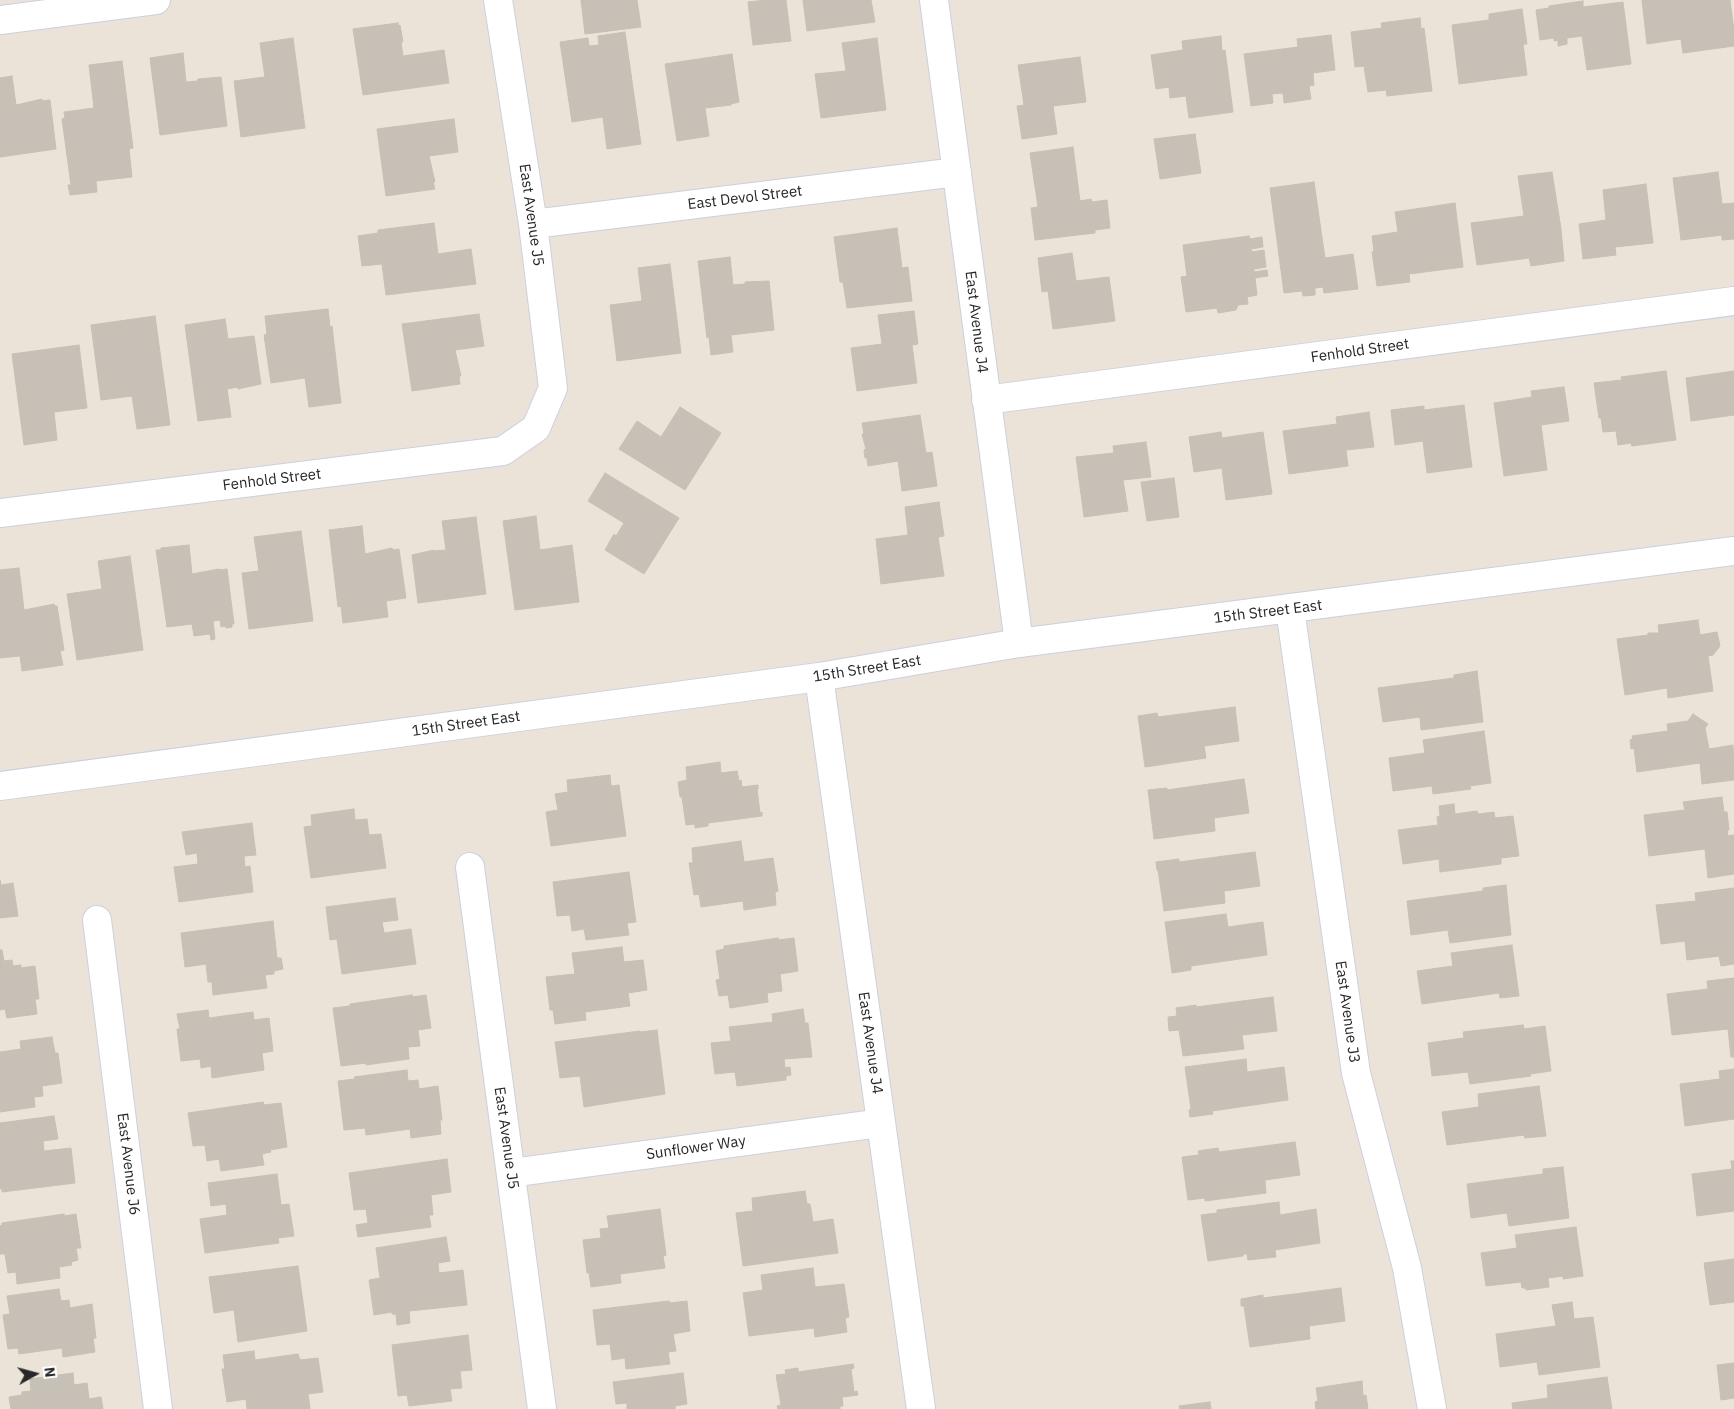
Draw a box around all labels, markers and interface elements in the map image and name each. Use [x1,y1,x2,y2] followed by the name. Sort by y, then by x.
[515,163,547,267] street label: East Avenue J5
[687,182,803,214] street label: East Devol Street
[961,270,991,374] street label: East Avenue J4
[1310,335,1410,367] street label: Fenhold Street
[222,465,322,495] street label: Fenhold Street
[1213,596,1323,628] street label: 15th Street East
[812,652,922,686] street label: 15th Street East
[411,707,521,741] street label: 15th Street East
[1331,960,1363,1064] street label: East Avenue J3
[854,991,886,1095] street label: East Avenue J4
[490,1086,522,1190] street label: East Avenue J5
[113,1112,143,1216] street label: East Avenue J6
[645,1132,747,1164] street label: Sunflower Way
[10,1349,60,1399] north arrow
[40,1366,59,1378] text: N

